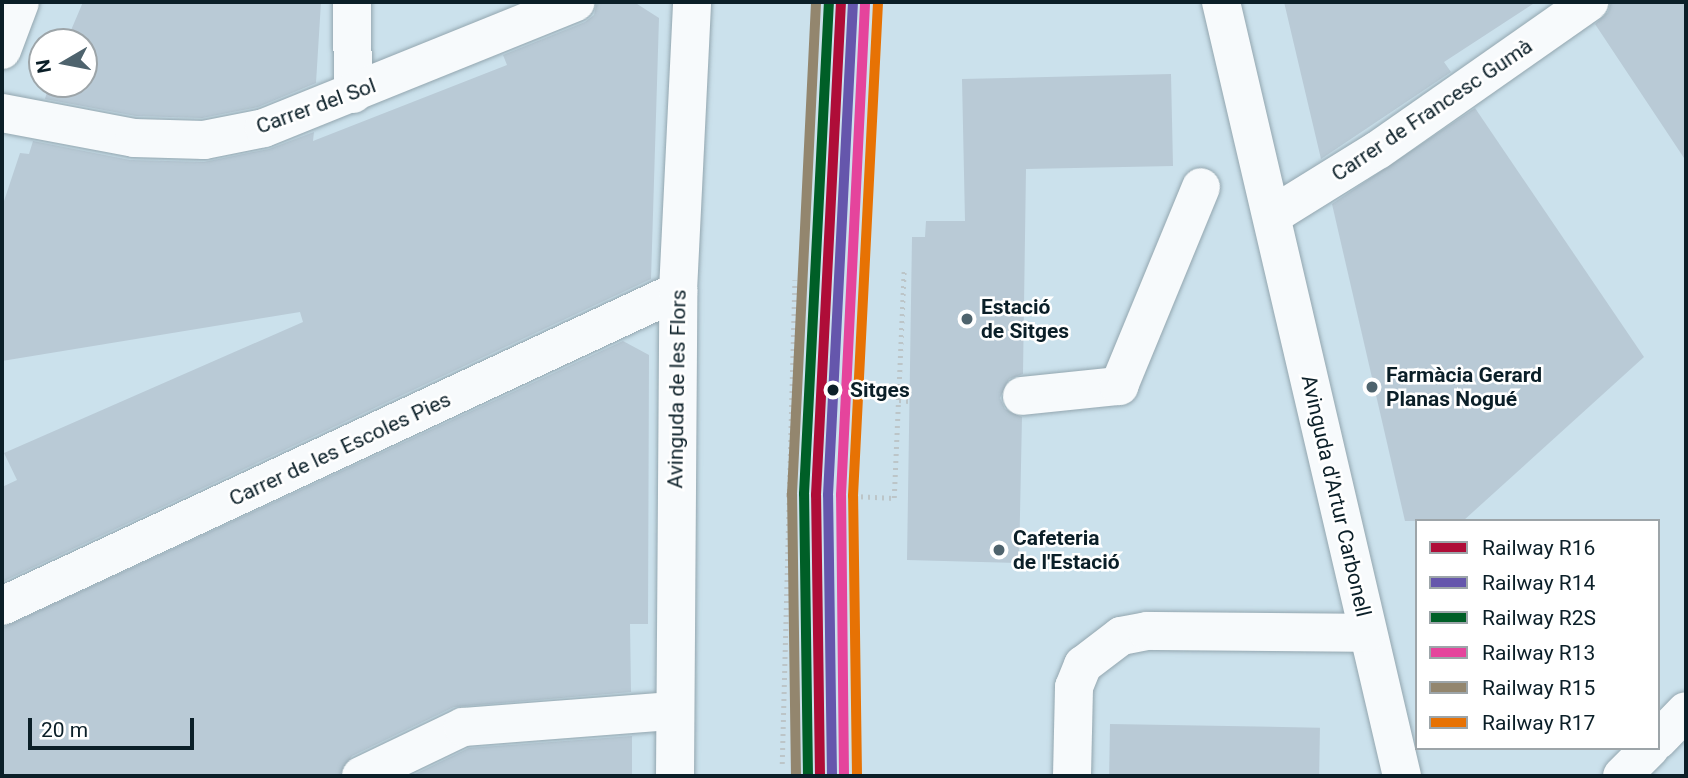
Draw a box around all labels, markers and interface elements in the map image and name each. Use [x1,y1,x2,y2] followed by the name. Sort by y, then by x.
[28,28,98,98] north arrow
[1327,33,1537,187] street label: Carrer de Francesc Gumà
[31,58,56,75] text: N
[253,73,379,139] street label: Carrer del Sol
[663,289,691,489] street label: Avinguda de les Flors
[981,294,1069,344] place label: Estació de Sitges
[959,311,975,327] marker: Estació de Sitges
[1386,362,1542,412] place label: Farmàcia Gerard Planas Nogué
[1296,373,1376,619] street label: Avinguda d'Artur Carbonell
[850,377,910,403] place label: Sitges
[822,379,844,401] marker: Sitges
[1364,379,1380,395] marker: Farmàcia Gerard Planas Nogué
[225,387,455,511] street label: Carrer de les Escoles Pies
[1415,519,1660,750] legend
[1013,525,1120,575] place label: Cafeteria de l'Estació
[1482,536,1595,560] text: Railway R16
[991,542,1007,558] marker: Cafeteria de l'Estació
[1482,571,1595,595] text: Railway R14
[1482,606,1596,630] text: Railway R2S
[1482,641,1595,665] text: Railway R13
[1482,676,1595,700] text: Railway R15
[32,704,198,748] scale bar
[1482,711,1595,735] text: Railway R17
[41,718,88,742] text: 20 m

